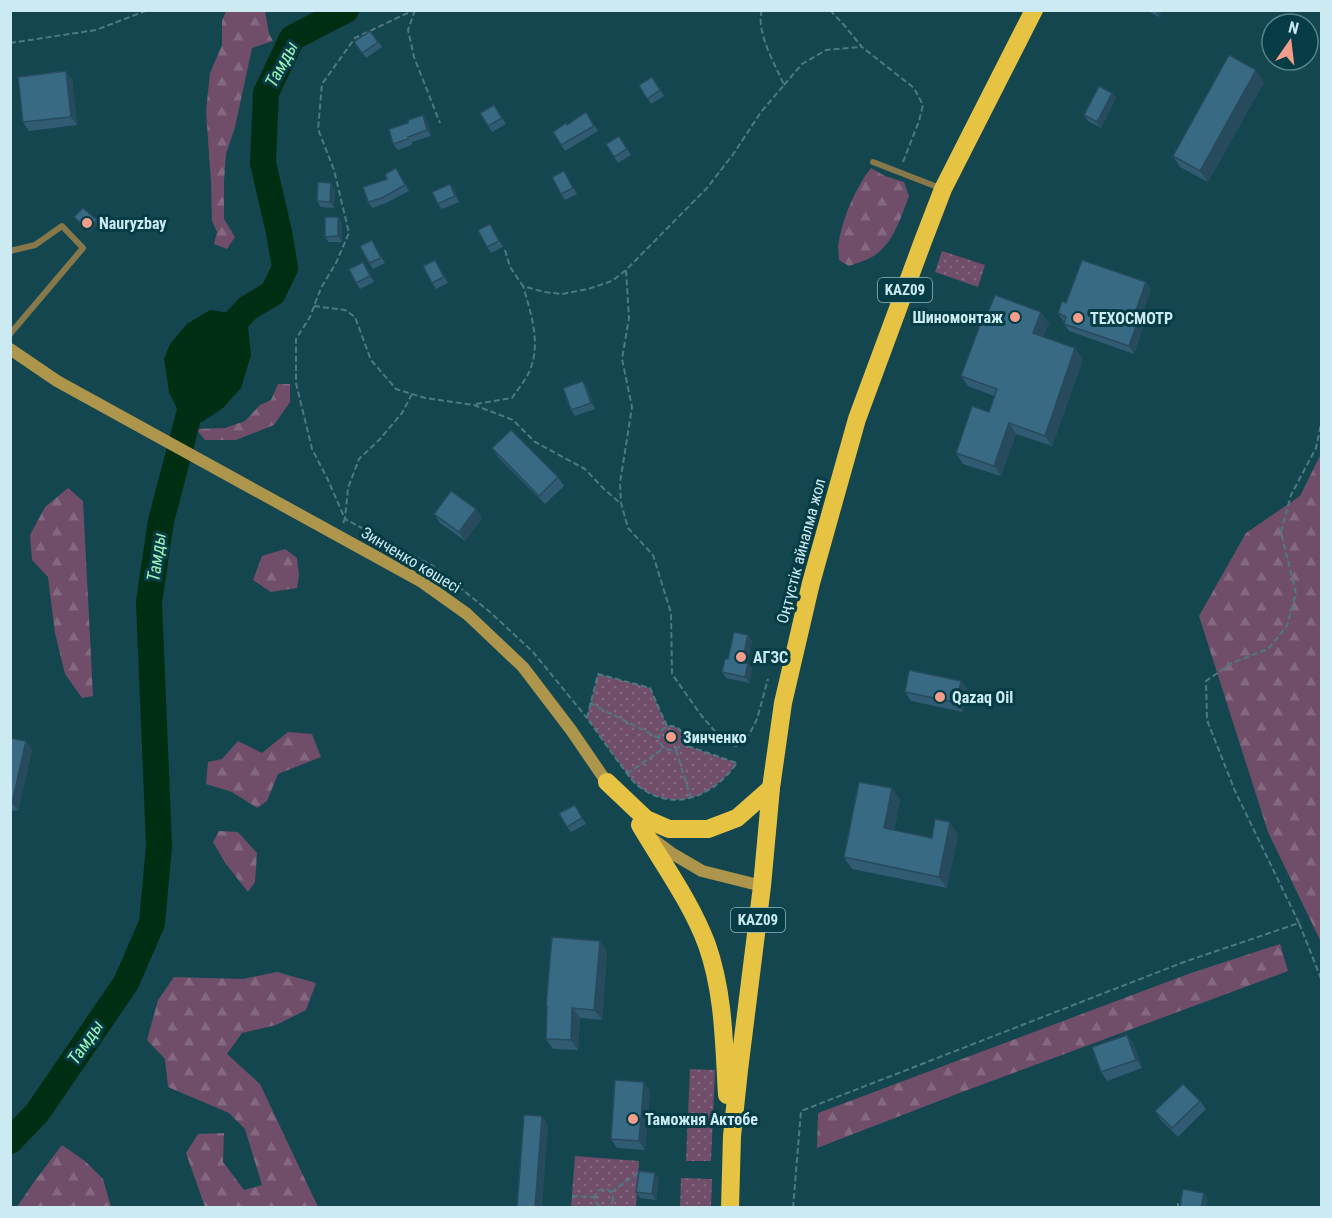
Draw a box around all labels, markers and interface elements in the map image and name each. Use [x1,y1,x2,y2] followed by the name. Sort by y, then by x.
[1260,12,1320,72] north arrow
[1286,18,1301,38] text: N
[260,37,302,91] water label: Тамды
[99,214,166,233] place label: Nauryzbay
[80,216,94,230] marker: Nauryzbay
[878,278,932,302] road number: KAZ09
[912,308,1003,327] place label: Шиномонтаж
[1090,309,1173,328] place label: ТЕХОСМОТР
[1008,310,1022,324] marker: Шиномонтаж
[1071,311,1085,325] marker: ТЕХОСМОТР
[772,476,830,626] street label: Оңтүстік айналма жол
[358,523,464,597] street label: Зинченко көшесі
[142,531,170,583] water label: Тамды
[753,648,788,667] place label: АГЗС
[734,650,748,664] marker: АГЗС
[952,688,1013,707] place label: Qazaq Oil
[933,690,947,704] marker: Qazaq Oil
[683,728,747,747] place label: Зинченко
[664,730,678,744] marker: Зинченко
[731,908,785,932] road number: KAZ09
[63,1016,107,1068] water label: Тамды
[645,1110,758,1129] place label: Таможня Актобе
[626,1112,640,1126] marker: Таможня Актобе

